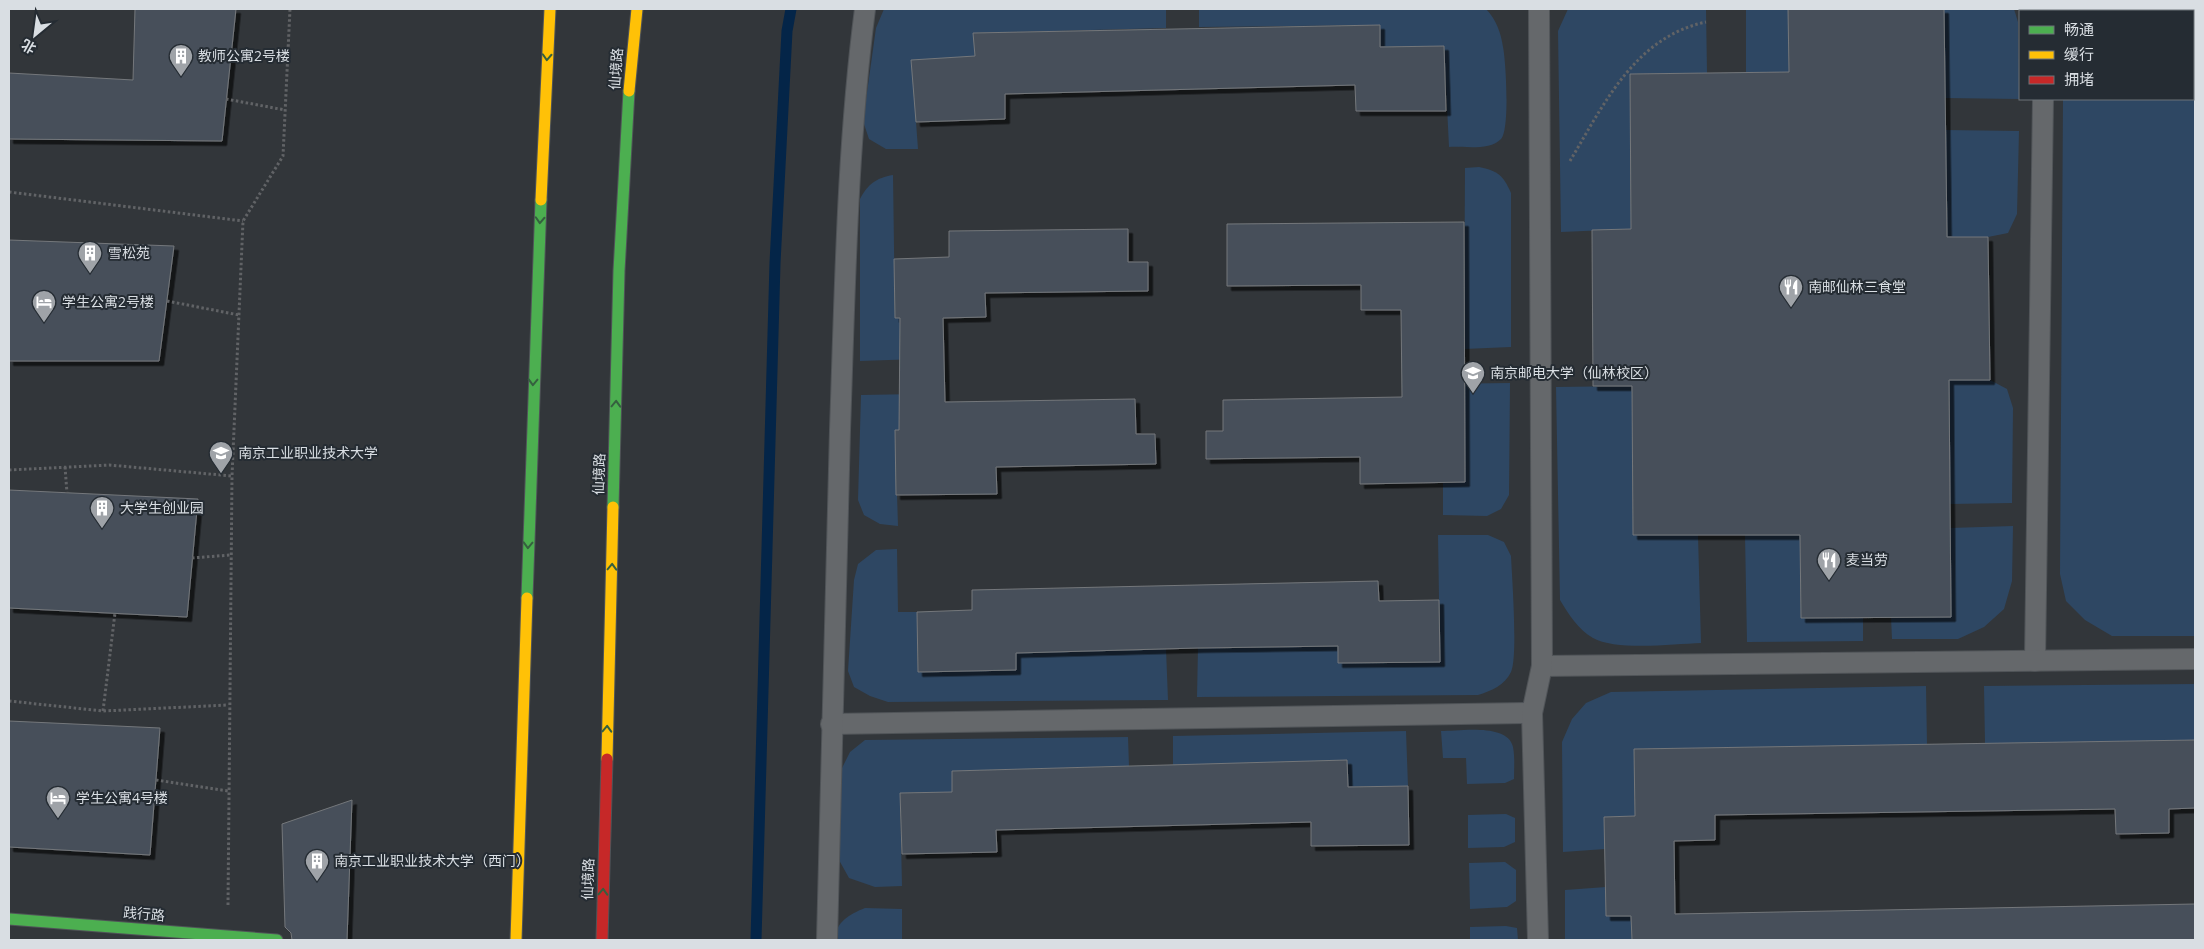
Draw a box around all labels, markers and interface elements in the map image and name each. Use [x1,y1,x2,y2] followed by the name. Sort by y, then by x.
[10,10,60,60] north arrow
[2019,10,2194,100] legend
[2064,19,2094,39] text: 畅通
[18,35,39,59] text: 北
[168,43,194,77] building icon: 教师公寓2号楼
[2064,44,2094,64] text: 缓行
[198,46,290,65] place label: 教师公寓2号楼
[605,47,626,91] street label: 仙境路
[542,54,553,62] one-way arrow
[2064,69,2094,89] text: 拥堵
[535,216,546,224] one-way arrow
[77,240,103,274] building icon: 雪松苑
[108,243,150,262] place label: 雪松苑
[1778,274,1804,308] restaurant icon: 南邮仙林三食堂
[1808,277,1906,296] place label: 南邮仙林三食堂
[31,289,57,323] hotel icon: 学生公寓2号楼
[62,292,154,311] place label: 学生公寓2号楼
[1460,360,1486,394] school or university icon: 南京邮电大学（仙林校区）
[1490,363,1658,382] place label: 南京邮电大学（仙林校区）
[528,378,539,386] one-way arrow
[611,400,621,408] one-way arrow
[208,440,234,474] school or university icon: 南京工业职业技术大学
[238,443,378,462] place label: 南京工业职业技术大学
[588,453,609,495] street label: 仙境路
[89,495,115,529] building icon: 大学生创业园
[120,498,204,517] place label: 大学生创业园
[523,541,534,549] one-way arrow
[1816,547,1842,581] restaurant icon: 麦当劳
[1846,550,1888,569] place label: 麦当劳
[606,562,617,570] one-way arrow
[602,725,612,732] one-way arrow
[45,785,71,819] hotel icon: 学生公寓4号楼
[76,788,168,807] place label: 学生公寓4号楼
[304,848,330,882] building icon: 南京工业职业技术大学（西门）
[334,851,530,870] place label: 南京工业职业技术大学（西门）
[577,858,598,900] street label: 仙境路
[598,887,608,895] one-way arrow
[122,902,166,925] street label: 践行路

